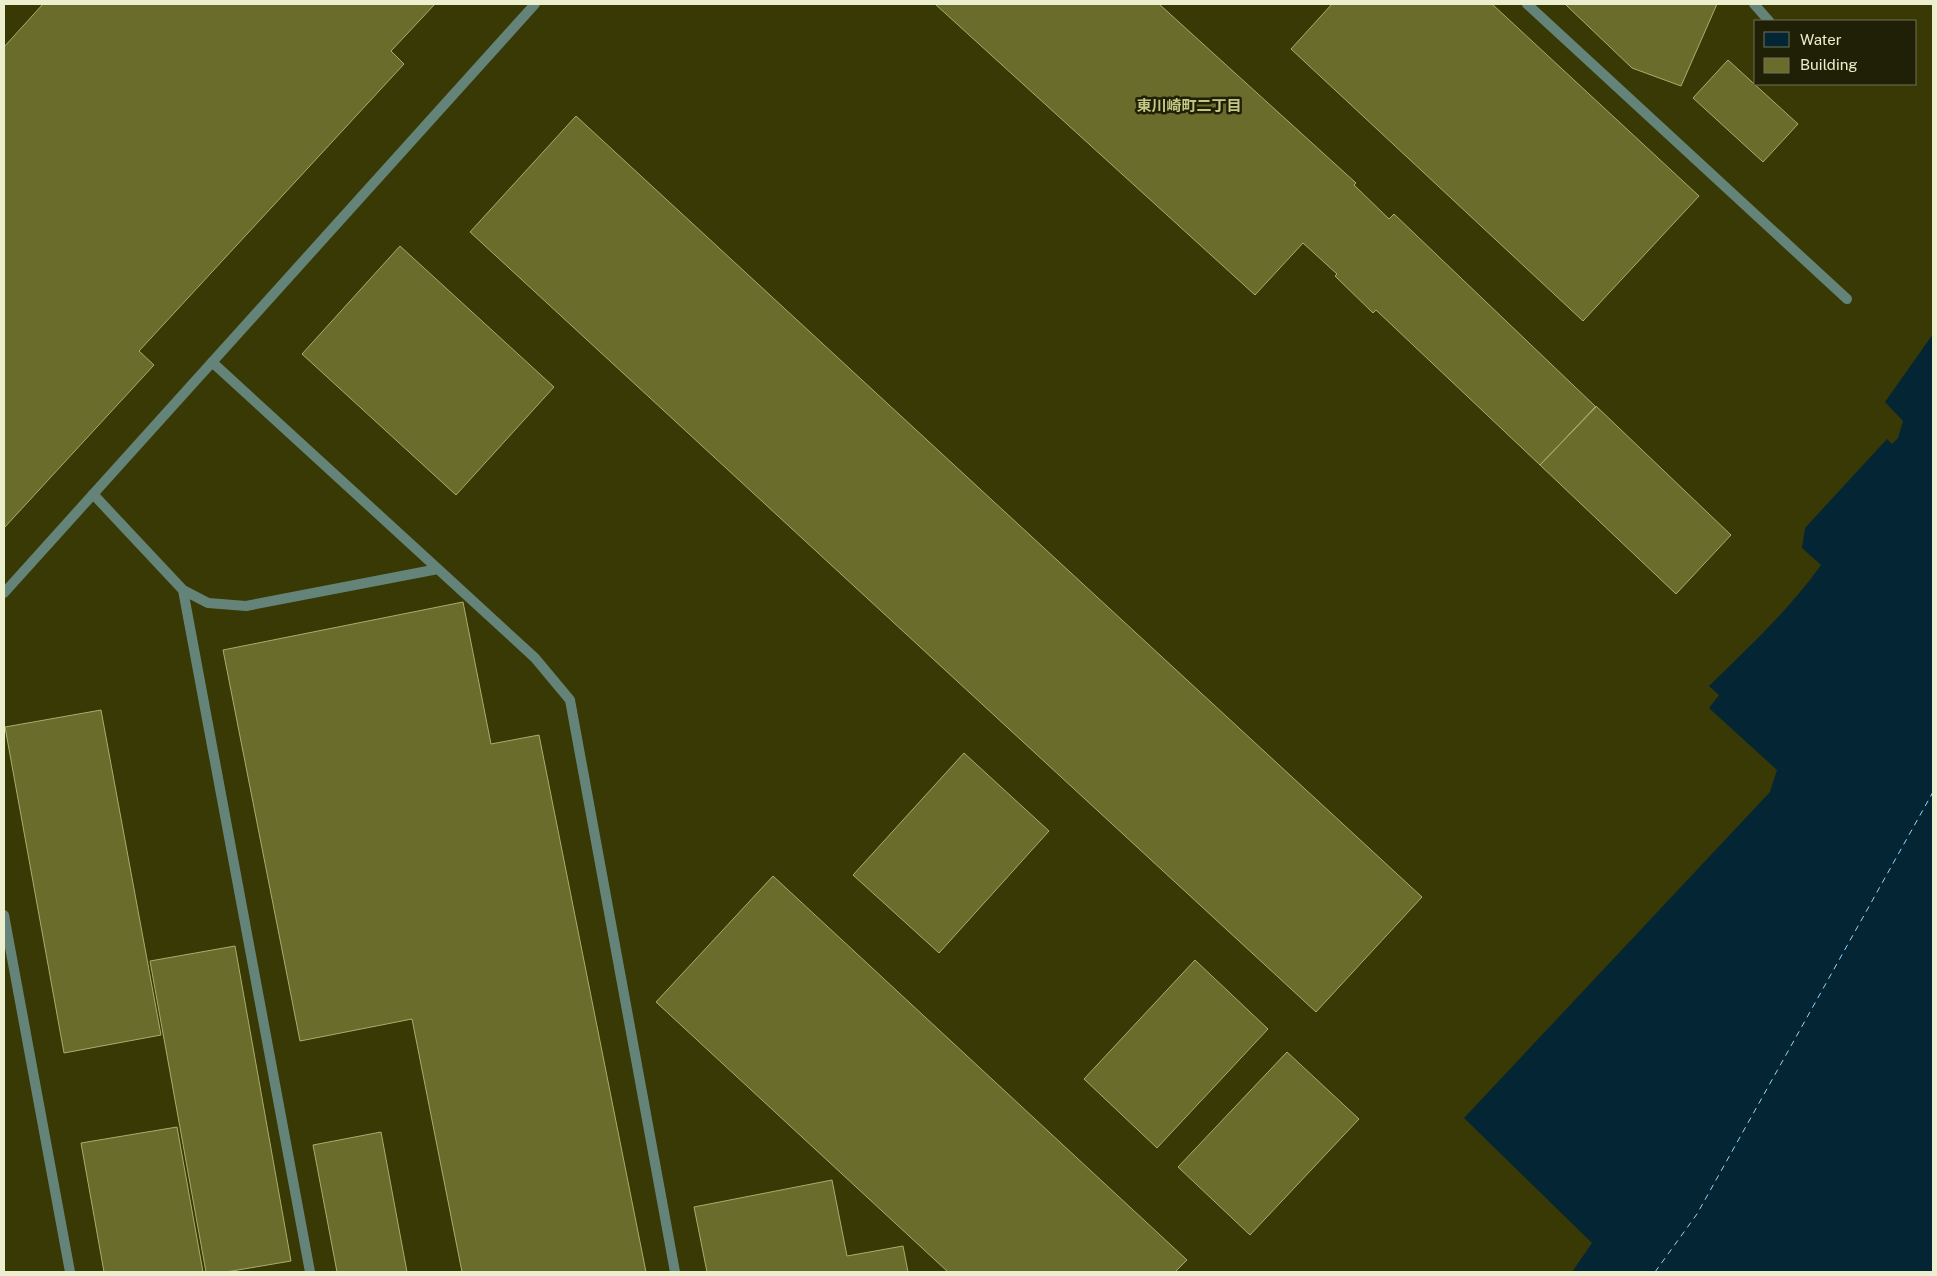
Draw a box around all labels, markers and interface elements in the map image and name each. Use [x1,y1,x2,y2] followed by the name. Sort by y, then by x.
[1754,20,1917,85] legend
[1800,31,1842,48] text: Water
[1800,56,1858,73] text: Building
[1136,97,1242,114] district label: 東川崎町二丁目

